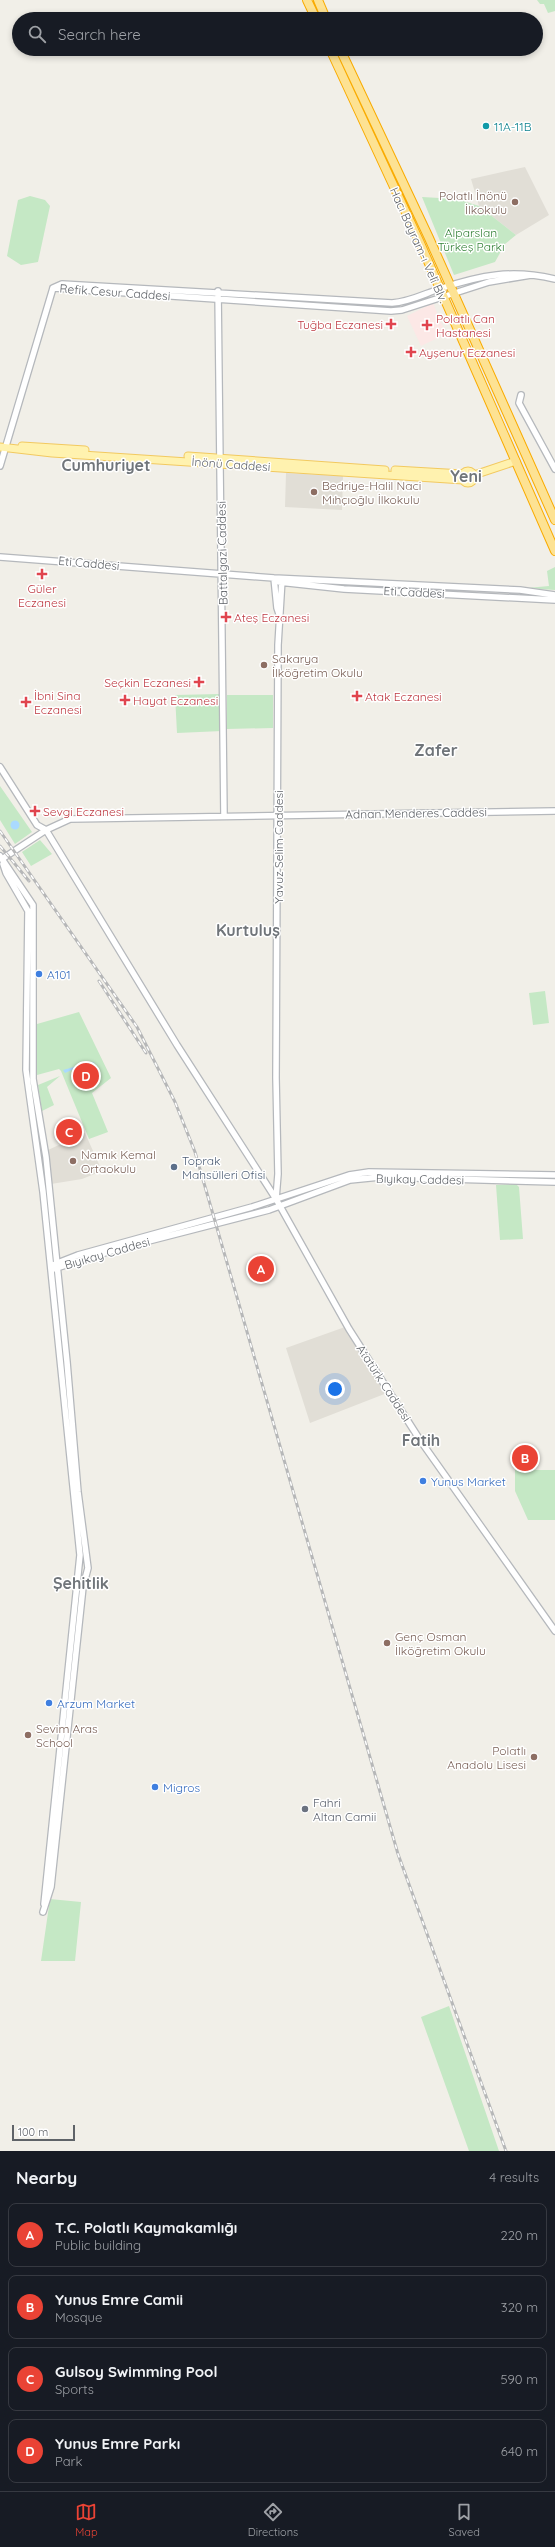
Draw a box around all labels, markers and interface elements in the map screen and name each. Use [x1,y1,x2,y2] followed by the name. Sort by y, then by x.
[12,12,543,56] search box
[26,23,48,45] icon: search
[58,25,141,44] text: Search here
[494,119,532,134] place label: 11A-11B
[481,121,491,131] marker: 11A-11B
[387,185,451,305] street label: Hacı Bayram-ı Velî Blv.
[439,188,507,217] place label: Polatlı İnönü İlkokulu
[510,197,520,207] marker: Polatlı İnönü İlkokulu
[437,225,505,254] park label: Alparslan Türkeş Parkı
[59,281,171,303] street label: Refik Cesur Caddesi
[436,311,495,340] place label: Polatlı Can Hastanesi
[297,317,383,332] place label: Tuğba Eczanesi
[386,319,396,329] marker: Tuğba Eczanesi
[421,319,433,331] marker: Polatlı Can Hastanesi
[419,345,515,360] place label: Ayşenur Eczanesi
[406,347,416,357] marker: Ayşenur Eczanesi
[191,454,271,474] street label: İnönü Caddesi
[62,455,150,475] district label: Cumhuriyet
[450,466,482,486] district label: Yeni
[322,478,421,507] place label: Bedriye-Halil Naci Mıhçıoğlu İlkokulu
[309,487,319,497] marker: Bedriye-Halil Naci Mıhçıoğlu İlkokulu
[214,501,230,605] street label: Battalgazi Caddesi
[58,553,120,573] street label: Eti Caddesi
[37,569,47,579] marker: Güler Eczanesi
[18,581,66,610] place label: Güler Eczanesi
[383,583,445,601] street label: Eti Caddesi
[234,610,309,625] place label: Ateş Eczanesi
[221,612,231,622] marker: Ateş Eczanesi
[272,651,363,680] place label: Sakarya İlköğretim Okulu
[259,660,269,670] marker: Sakarya İlköğretim Okulu
[104,675,191,690] place label: Seçkin Eczanesi
[194,677,204,687] marker: Seçkin Eczanesi
[34,688,82,717] place label: İbni Sina Eczanesi
[365,689,442,704] place label: Atak Eczanesi
[352,691,362,701] marker: Atak Eczanesi
[133,693,218,708] place label: Hayat Eczanesi
[120,695,130,705] marker: Hayat Eczanesi
[21,697,31,707] marker: İbni Sina Eczanesi
[414,740,458,760] district label: Zafer
[271,790,286,904] street label: Yavuz Selim Caddesi
[43,804,124,819] place label: Sevgi Eczanesi
[345,804,487,822] street label: Adnan Menderes Caddesi
[30,806,40,816] marker: Sevgi Eczanesi
[216,920,280,940] district label: Kurtuluş
[47,967,71,982] place label: A101
[34,969,44,979] marker: A101
[73,1061,99,1091] pin: D
[56,1117,82,1147] pin: C
[81,1147,156,1176] place label: Namık Kemal Ortaokulu
[182,1153,265,1182] place label: Toprak Mahsülleri Ofisi
[68,1156,78,1166] marker: Namık Kemal Ortaokulu
[169,1162,179,1172] marker: Toprak Mahsülleri Ofisi
[376,1171,464,1187] street label: Bıyıkay Caddesi
[63,1234,151,1272] street label: Bıyıkay Caddesi
[248,1254,274,1284] pin: A
[354,1342,414,1424] street label: Atatürk Caddesi
[325,1379,345,1399] your location
[402,1430,440,1450] district label: Fatih
[512,1443,538,1473] pin: B
[431,1474,506,1489] place label: Yunus Market
[418,1476,428,1486] marker: Yunus Market
[53,1573,109,1593] district label: Şehitlik
[395,1629,486,1658] place label: Genç Osman İlköğretim Okulu
[382,1638,392,1648] marker: Genç Osman İlköğretim Okulu
[57,1696,135,1711] place label: Arzum Market
[44,1698,54,1708] marker: Arzum Market
[36,1721,98,1750] place label: Sevim Aras School
[23,1730,33,1740] marker: Sevim Aras School
[447,1743,526,1772] place label: Polatlı Anadolu Lisesi
[529,1752,539,1762] marker: Polatlı Anadolu Lisesi
[163,1780,201,1795] place label: Migros
[150,1782,160,1792] marker: Migros
[313,1795,376,1824] place label: Fahri Altan Camii
[300,1804,310,1814] marker: Fahri Altan Camii
[12,2123,75,2142] scale bar
[18,2125,48,2139] text: 100 m
[16,2167,77,2188] text: Nearby
[489,2169,539,2185] text: 4 results
[55,2218,237,2237] text: T.C. Polatlı Kaymakamlığı
[26,2227,34,2243] text: A
[500,2227,538,2243] text: 220 m
[55,2237,141,2253] text: Public building
[55,2290,183,2309] text: Yunus Emre Camii
[26,2299,34,2315] text: B
[501,2299,538,2315] text: 320 m
[55,2309,102,2325] text: Mosque
[55,2362,217,2381] text: Gulsoy Swimming Pool
[26,2371,34,2387] text: C
[501,2371,538,2387] text: 590 m
[55,2381,94,2397] text: Sports
[55,2434,180,2453] text: Yunus Emre Parkı
[25,2443,35,2459] text: D
[501,2443,538,2459] text: 640 m
[55,2453,83,2469] text: Park
[75,2501,98,2539] tab: Map
[248,2501,298,2539] tab: Directions
[448,2501,480,2539] tab: Saved

